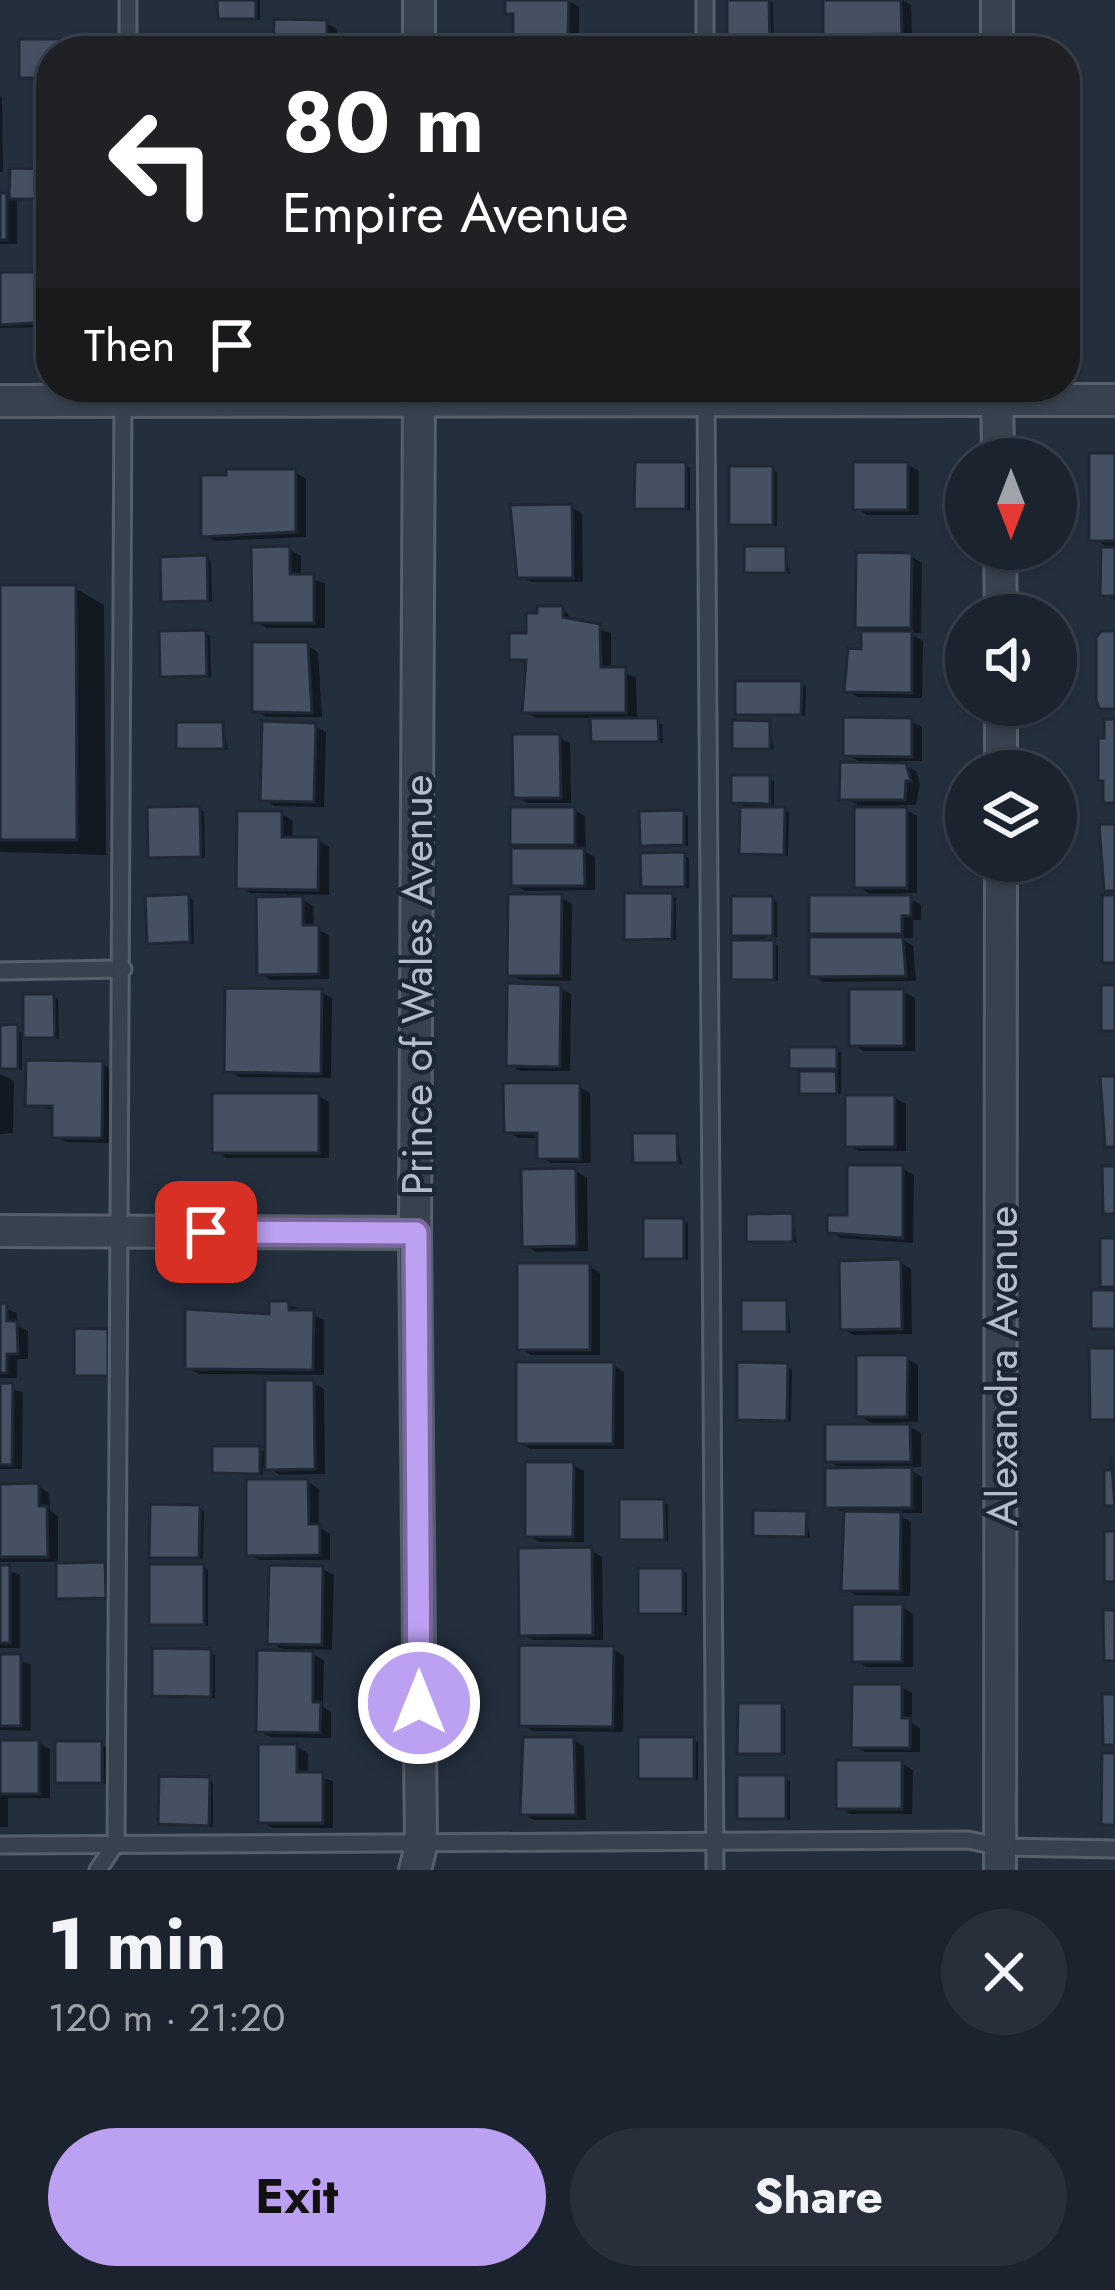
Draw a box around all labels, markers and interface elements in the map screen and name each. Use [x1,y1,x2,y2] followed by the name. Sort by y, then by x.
[282,62,484,184] text: 80 m
[84,84,240,240] icon: left
[282,174,629,252] text: Empire Avenue
[199,312,265,378] icon: arrive
[84,313,175,378] text: Then
[945,438,1077,570] north arrow
[945,438,1077,882] map controls
[945,594,1077,726] button: sound
[945,750,1077,882] button: layers
[387,775,448,1195] street label: Prince of Wales Avenue
[155,1181,257,1283] pin
[173,1199,239,1265] icon: arrive
[972,1206,1033,1526] street label: Alexandra Avenue
[356,1640,482,1766] position arrow
[48,1892,227,1996] text: 1 min
[941,1909,1067,2035] button: close
[48,1989,285,2046] text: 120 m · 21:20
[48,2128,546,2266] button: Exit
[570,2128,1067,2266] button: Share

